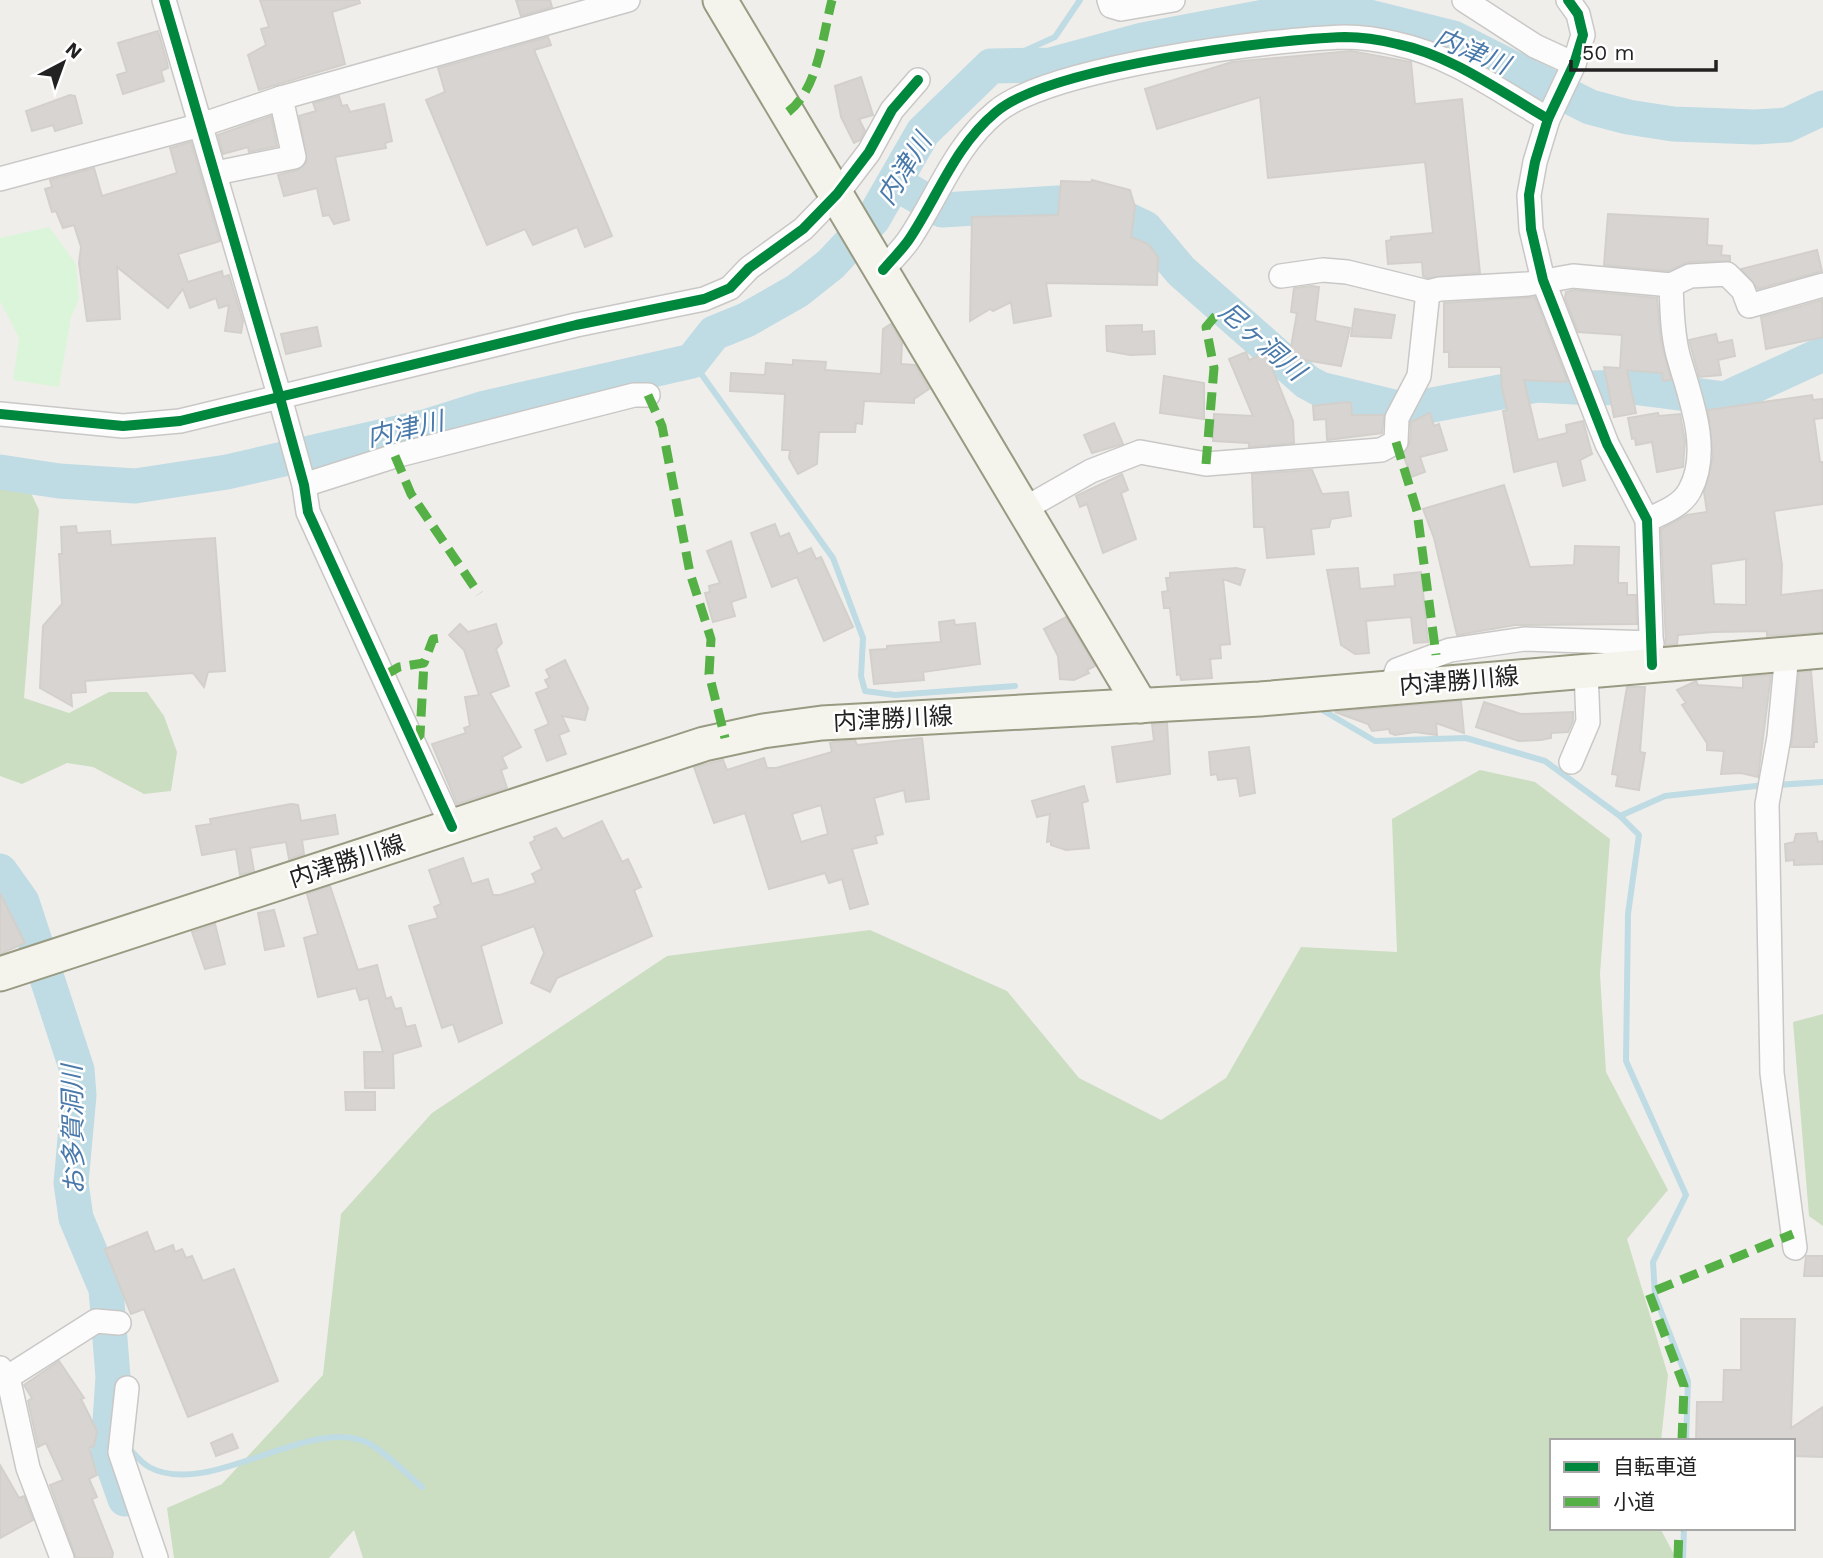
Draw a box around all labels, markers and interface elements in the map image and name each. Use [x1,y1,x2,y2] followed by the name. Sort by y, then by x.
[1430,22,1517,81] water label: 内津川
[28,28,98,98] north arrow
[1571,28,1716,72] scale bar
[61,37,87,64] text: N
[1582,40,1634,65] text: 50 m
[871,125,939,210] water label: 内津川
[1213,296,1313,388] water label: 尼ヶ洞川
[364,405,449,452] water label: 内津川
[1398,662,1520,700] street label: 内津勝川線
[832,702,954,736] street label: 内津勝川線
[286,829,408,893] street label: 内津勝川線
[57,1062,89,1195] water label: お多賀洞川
[1550,1439,1795,1530] legend
[1613,1454,1697,1479] text: 自転車道
[1613,1489,1655,1514] text: 小道

